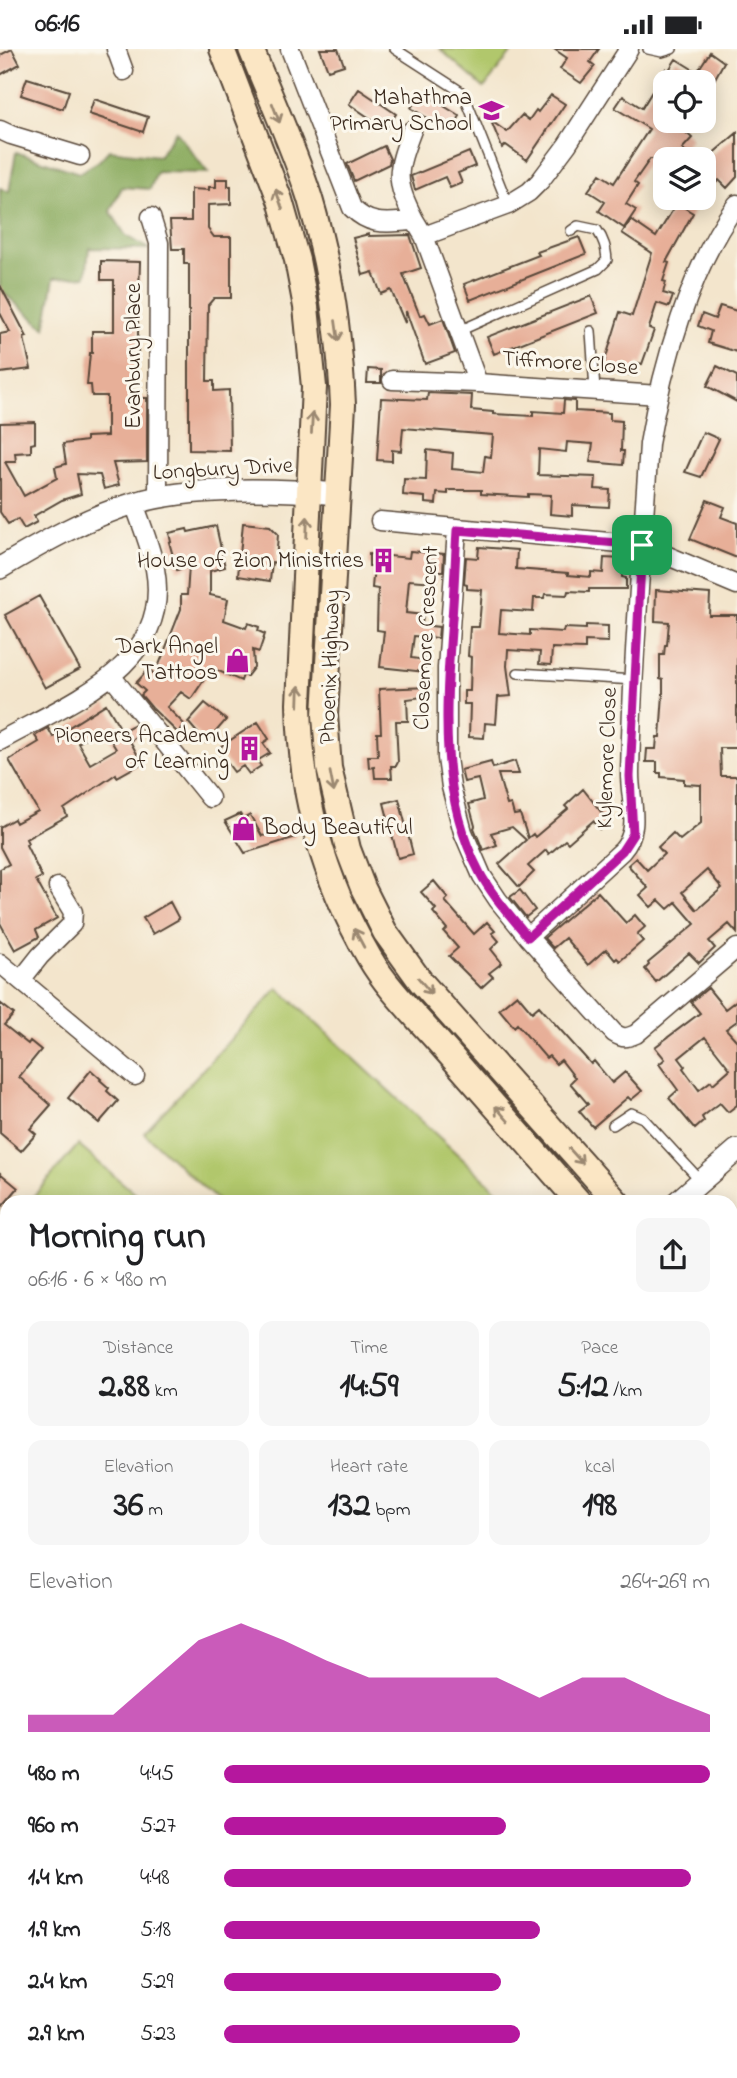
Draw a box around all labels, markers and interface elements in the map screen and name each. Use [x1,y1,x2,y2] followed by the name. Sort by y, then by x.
[35,6,80,44] text: 06:16
[653,70,716,210] map controls
[653,70,716,133] button: locate
[330,82,472,143] place label: Mahathma Primary School
[478,97,506,125] school or university icon: Mahathma Primary School
[271,101,284,123] one-way arrow
[653,147,716,210] button: layers
[272,189,284,211] one-way arrow
[118,282,153,429] street label: Evanbury Place
[330,319,343,342] one-way arrow
[501,343,640,385] street label: Tiffmore Close
[305,412,318,435] one-way arrow
[152,450,295,492] street label: Longbury Drive
[301,515,314,538] one-way arrow
[612,515,672,575] pin
[623,526,661,564] icon: arrive
[137,545,364,578] place label: House of Zion Ministries
[406,545,448,731] street label: Closemore Crescent
[370,547,398,575] building icon: House of Zion Ministries
[312,589,352,745] street label: Phoenix Highway
[115,631,218,690] place label: Dark Angel Tattoos
[224,646,252,674] shop icon: Dark Angel Tattoos
[293,685,306,708] one-way arrow
[589,686,629,829] street label: Kylemore Close
[54,720,229,780] place label: Pioneers Academy of Learning
[235,735,263,763] building icon: Pioneers Academy of Learning
[325,770,339,793] one-way arrow
[262,812,413,847] place label: Body Beautiful
[229,814,257,842] shop icon: Body Beautiful
[351,928,365,949] one-way arrow
[417,977,433,995] one-way arrow
[494,1105,510,1123] one-way arrow
[568,1147,584,1165] one-way arrow
[28,1210,206,1266] text: Morning run
[636,1218,710,1292] button: share
[28,1264,167,1297] text: 06:16 · 6 × 480 m
[103,1335,173,1362] text: Distance
[350,1335,388,1362] text: Time
[581,1335,618,1362] text: Pace
[99,1362,150,1413] text: 2.88
[339,1362,399,1413] text: 14:59
[557,1362,609,1413] text: 5:12
[150,1378,178,1405] text: km
[609,1378,642,1405] text: /km
[103,1454,173,1481] text: Elevation
[330,1454,408,1481] text: Heart rate
[585,1454,615,1481] text: kcal
[114,1481,144,1532] text: 36
[328,1481,371,1532] text: 132
[582,1481,617,1532] text: 198
[144,1497,163,1524] text: m
[371,1497,410,1524] text: bpm
[28,1566,113,1599] text: Elevation
[620,1566,710,1599] text: 264–269 m
[28,1758,80,1791] text: 480 m
[140,1758,174,1791] text: 4:45
[28,1810,79,1843] text: 960 m
[140,1810,176,1843] text: 5:27
[28,1862,83,1895] text: 1.4 km
[140,1862,170,1895] text: 4:48
[28,1914,81,1947] text: 1.9 km
[140,1914,171,1947] text: 5:18
[28,1966,87,1999] text: 2.4 km
[140,1966,173,1999] text: 5:29
[28,2018,85,2051] text: 2.9 km
[140,2018,176,2051] text: 5:23

